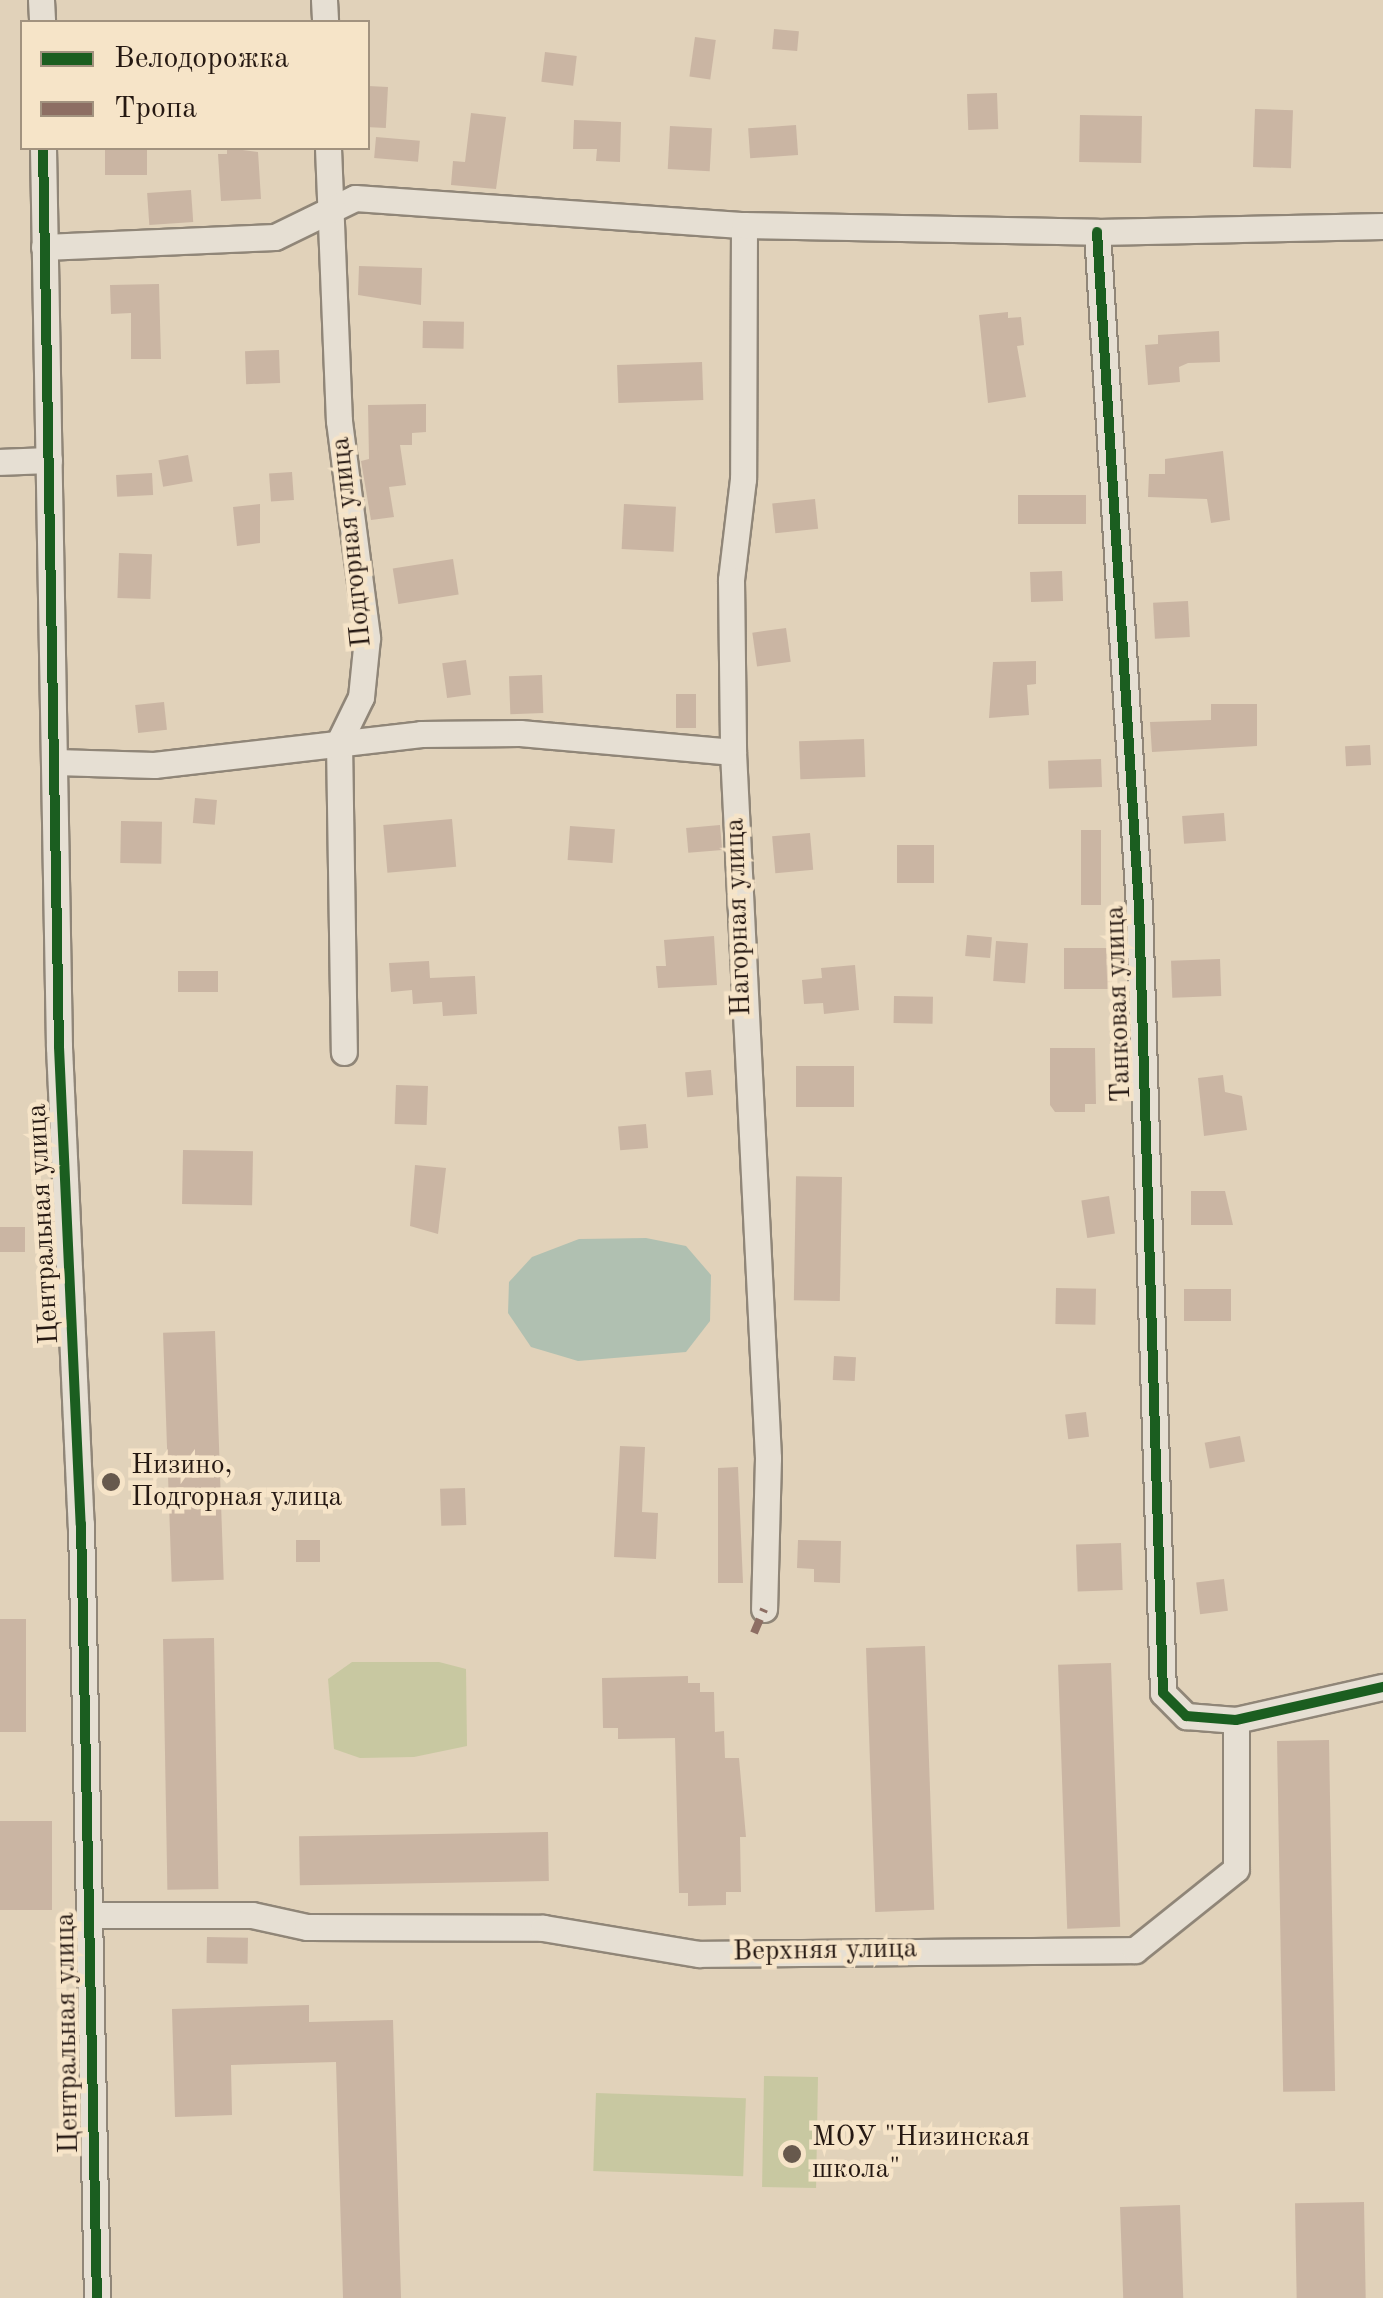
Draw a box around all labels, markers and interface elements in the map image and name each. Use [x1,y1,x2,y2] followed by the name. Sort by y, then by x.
[20,20,370,150] legend
[114,44,289,74] text: Велодорожка
[114,94,197,124] text: Тропа
[324,435,380,649] street label: Подгорная улица
[719,817,759,1017] street label: Нагорная улица
[1099,905,1139,1103] street label: Танковая улица
[21,1103,67,1345] street label: Центральная улица
[131,1449,342,1515] place label: Низино, Подгорная улица
[100,1471,122,1493] marker: Низино, Подгорная улица
[49,1912,87,2154] street label: Центральная улица
[732,1933,918,1969] street label: Верхняя улица
[812,2121,1030,2187] place label: МОУ "Низинская школа"
[781,2143,803,2165] marker: МОУ "Низинская школа"

